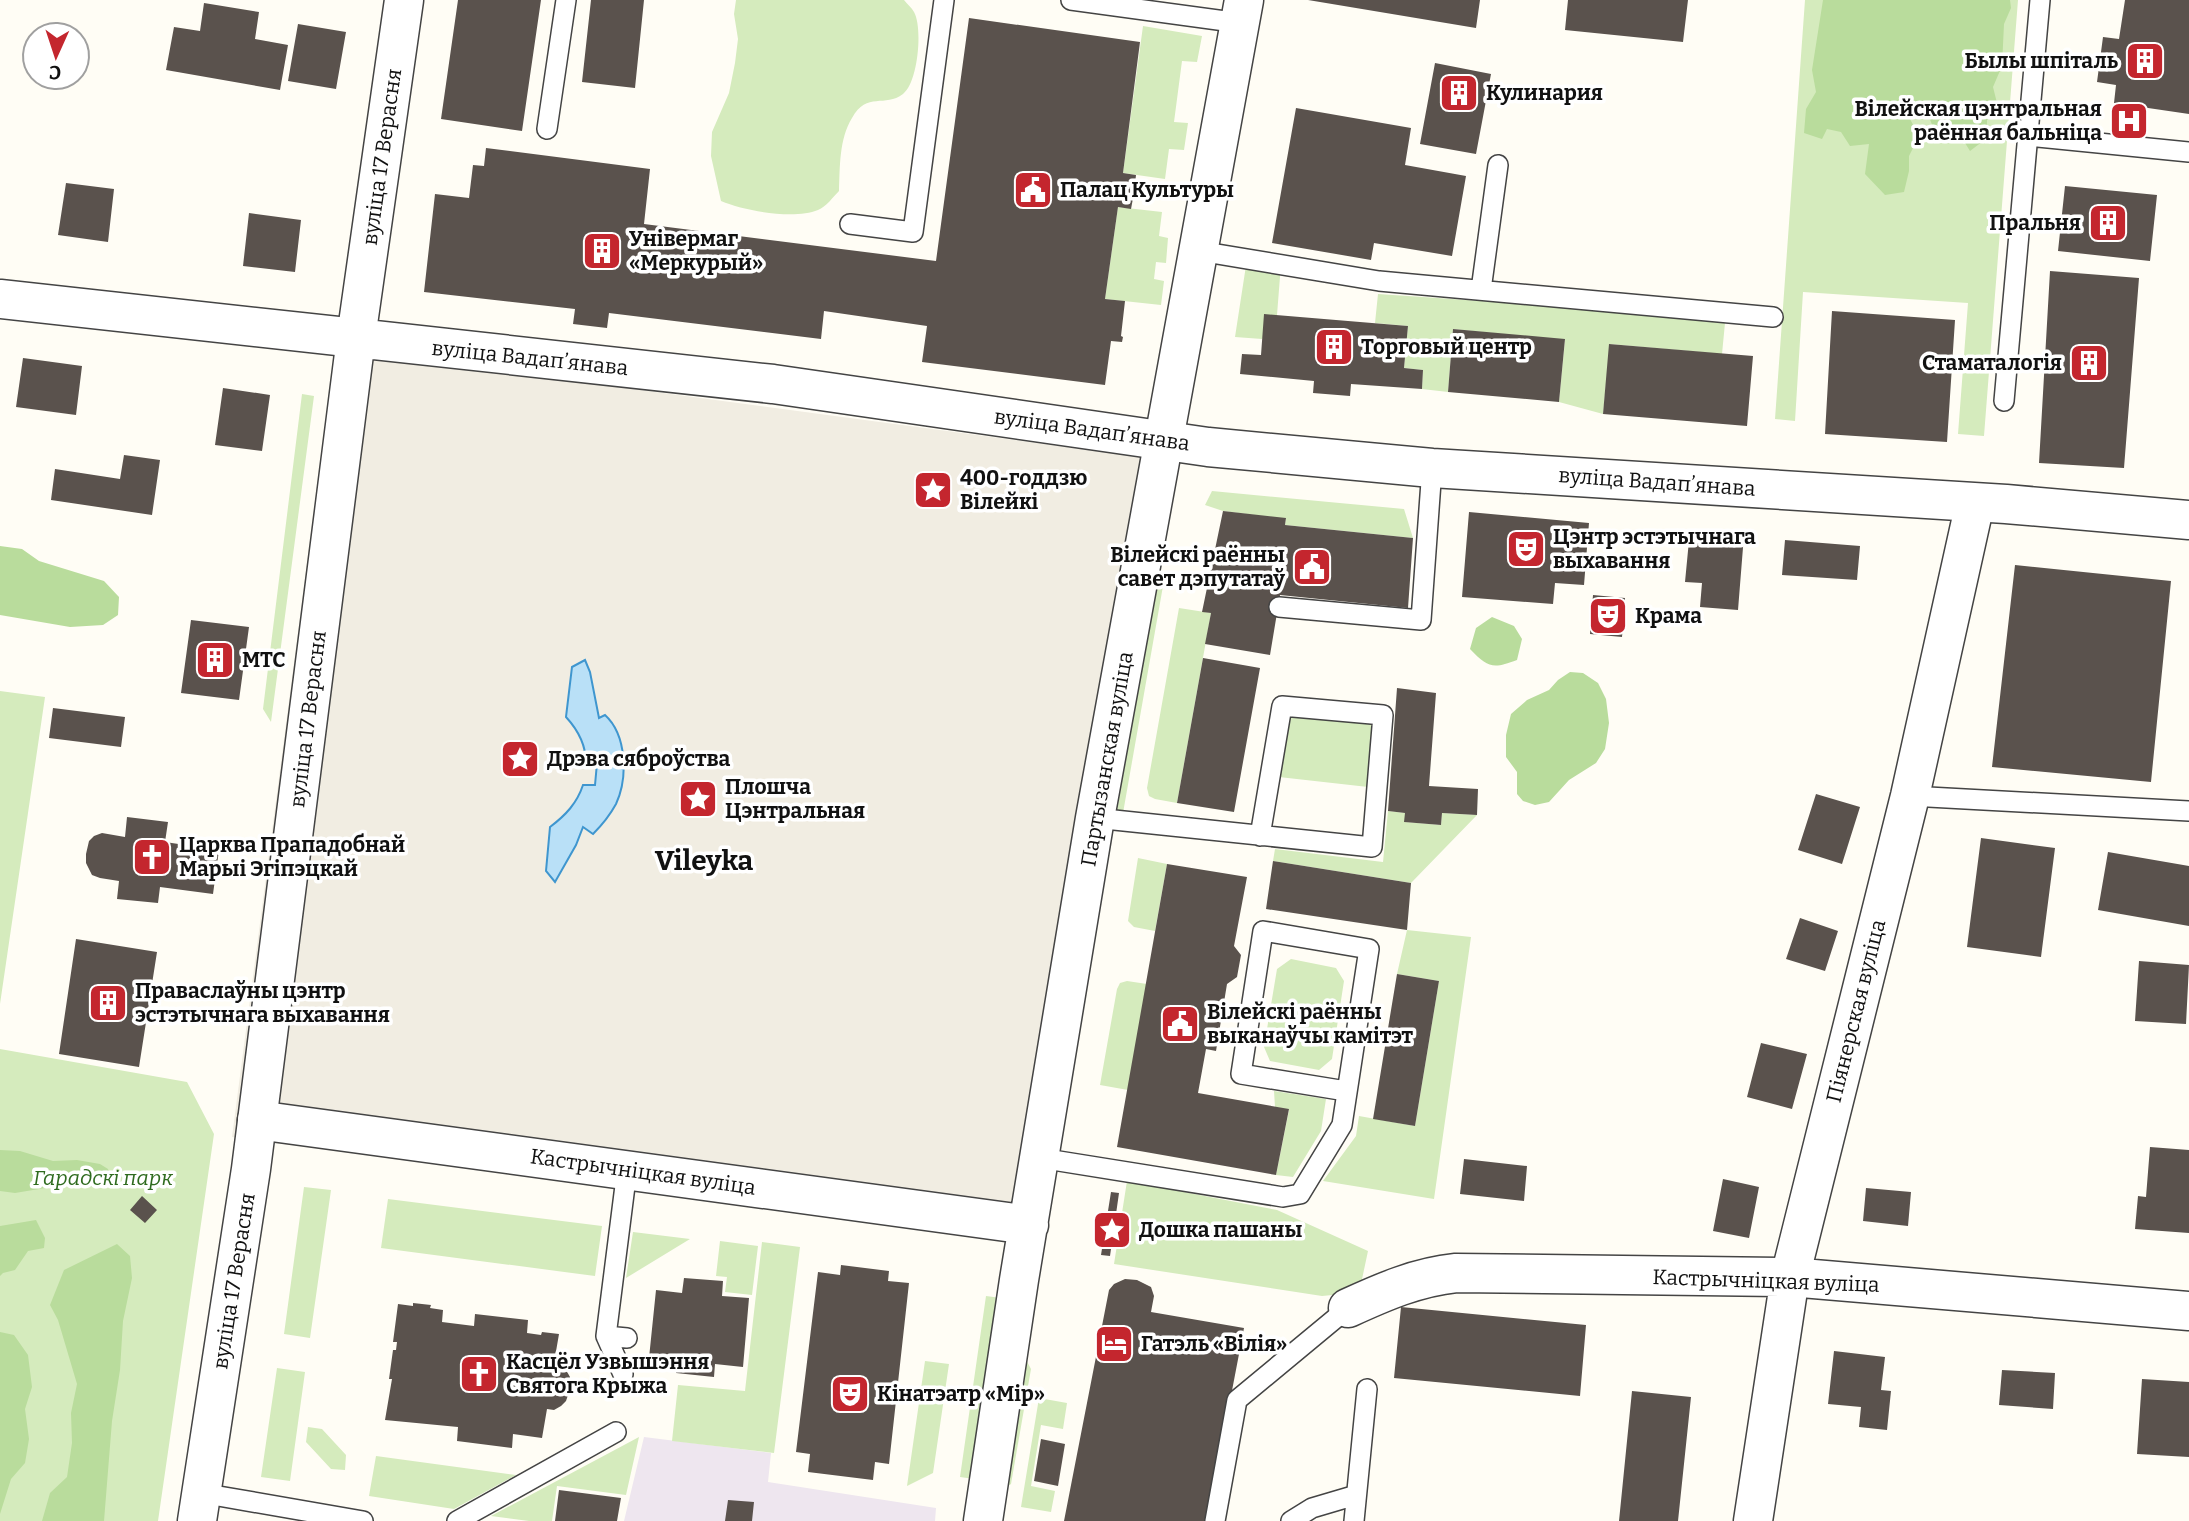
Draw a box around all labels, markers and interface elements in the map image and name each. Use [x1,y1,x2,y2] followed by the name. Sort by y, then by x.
[21,21,91,91] north arrow
[2124,40,2166,82] building icon: Былы шпіталь
[1965,48,2119,74] place label: Былы шпіталь
[49,61,62,84] text: С
[357,67,407,247] street label: вуліца 17 Верасня
[1438,72,1480,114] building icon: Кулинария
[1486,80,1603,106] place label: Кулинария
[1855,96,2102,146] place label: Вілейская цэнтральная раённая бальніца
[2108,100,2150,142] hospital icon: Вілейская цэнтральная раённая бальніца
[1012,169,1054,211] public building icon: Палац Культуры
[1060,177,1234,203] place label: Палац Культуры
[2087,202,2129,244] building icon: Пральня
[1989,210,2081,236] place label: Пральня
[629,226,763,276] place label: Універмаг «Меркурый»
[581,230,623,272] building icon: Універмаг «Меркурый»
[1313,326,1355,368] building icon: Торговый центр
[1361,334,1532,360] place label: Торговый центр
[430,335,630,381] street label: вуліца Вадапʼянава
[2068,342,2110,384] building icon: Стаматалогія
[1922,350,2062,376] place label: Стаматалогія
[992,403,1192,457] street label: вуліца Вадапʼянава
[1558,462,1757,502] street label: вуліца Вадапʼянава
[960,465,1087,515] place label: 400-годдзю Вілейкі
[912,469,954,511] place icon: 400-годдзю Вілейкі
[1553,524,1756,574] place label: Цэнтр эстэтычнага выхавання
[1505,528,1547,570] theatre icon: Цэнтр эстэтычнага выхавання
[1110,542,1285,592] place label: Вілейскі раённы савет дэпутатаў
[1291,546,1333,588] public building icon: Вілейскі раённы савет дэпутатаў
[1587,595,1629,637] theatre icon: Крама
[1635,603,1702,629] place label: Крама
[284,629,332,809] street label: вуліца 17 Верасня
[194,639,236,681] building icon: МТС
[242,647,286,673] place label: МТС
[1075,649,1139,869] street label: Партызанская вуліца
[499,738,541,780] place icon: Дрэва сяброўства
[547,746,731,772] place label: Дрэва сяброўства
[725,774,865,824] place label: Плошча Цэнтральная
[677,778,719,820] place icon: Плошча Цэнтральная
[179,832,405,882] place label: Царква Прападобнай Марыі Эгіпэцкай
[131,836,173,878] church icon: Царква Прападобнай Марыі Эгіпэцкай
[655,844,754,877] district label: Vileyka
[1821,916,1891,1105] street label: Піянерская вуліца
[135,978,390,1028] place label: Праваслаўны цэнтр эстэтычнага выхавання
[87,982,129,1024] building icon: Праваслаўны цэнтр эстэтычнага выхавання
[1207,999,1414,1049] place label: Вілейскі раённы выканаўчы камітэт
[1159,1003,1201,1045] public building icon: Вілейскі раённы выканаўчы камітэт
[529,1143,758,1201] street label: Кастрычніцкая вуліца
[33,1165,173,1191] park label: Гарадскі парк
[207,1191,261,1371] street label: вуліца 17 Верасня
[1091,1209,1133,1251] place icon: Дошка пашаны
[1139,1217,1302,1243] place label: Дошка пашаны
[1652,1264,1880,1298] street label: Кастрычніцкая вуліца
[1093,1323,1135,1365] hotel icon: Гатэль «Вілія»
[1141,1331,1287,1357] place label: Гатэль «Вілія»
[506,1349,710,1399] place label: Касцёл Узвышэння Святога Крыжа
[458,1353,500,1395] church icon: Касцёл Узвышэння Святога Крыжа
[829,1373,871,1415] theatre icon: Кінатэатр «Мір»
[877,1381,1045,1407] place label: Кінатэатр «Мір»

